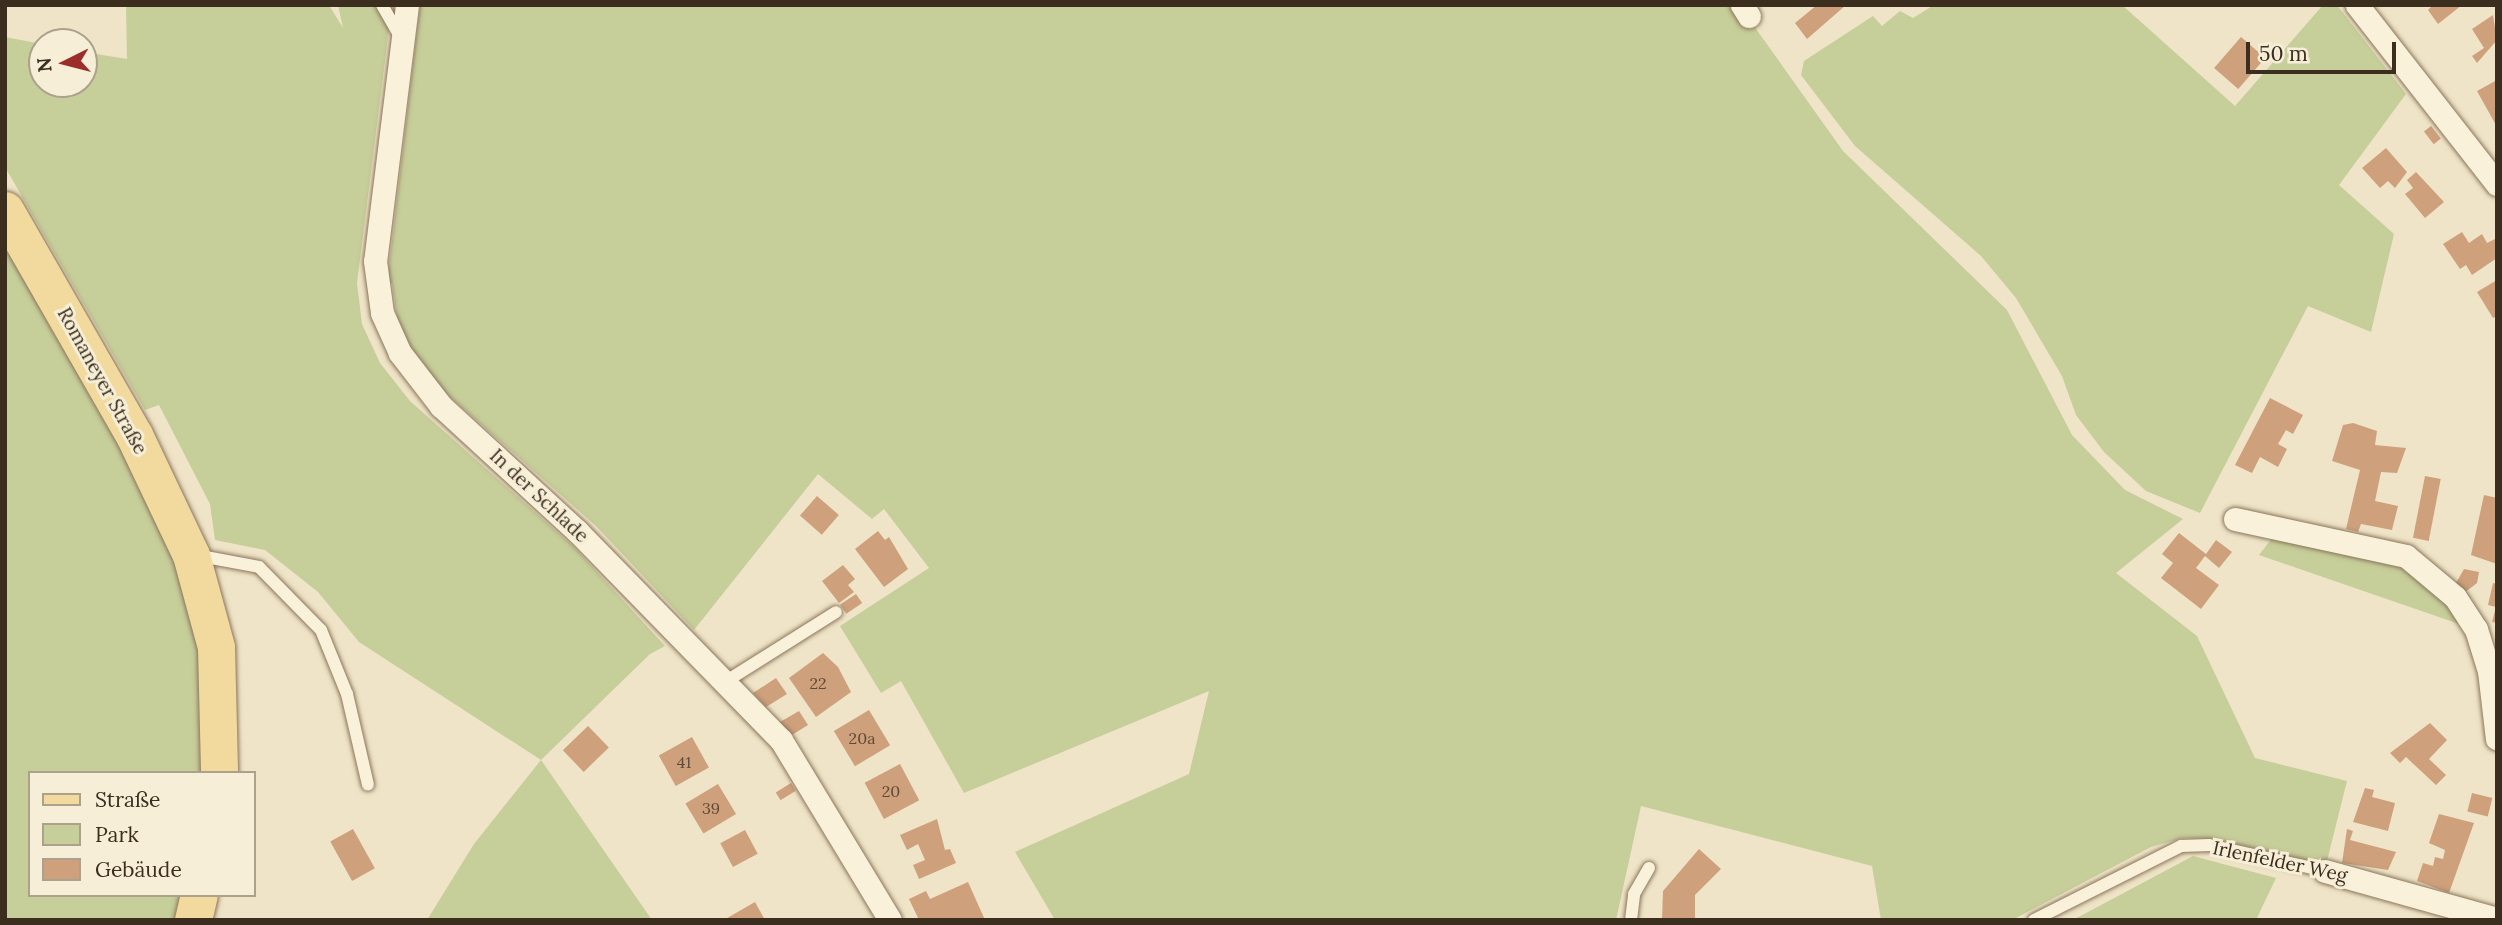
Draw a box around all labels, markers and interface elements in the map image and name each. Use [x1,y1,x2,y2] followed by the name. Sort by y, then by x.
[28,28,98,98] north arrow
[2250,28,2400,72] scale bar
[2259,40,2308,67] text: 50 m
[31,56,57,74] text: N
[52,304,152,458] street label: Romaneyer Straße
[485,445,593,547] street label: In der Schlade
[809,673,827,693] house number: 22
[849,728,875,748] house number: 20a
[677,752,691,772] house number: 41
[28,771,256,897] legend
[882,781,900,801] house number: 20
[95,786,160,813] text: Straße
[702,798,720,818] house number: 39
[95,821,139,848] text: Park
[2211,837,2349,887] street label: Irlenfelder Weg
[95,856,182,883] text: Gebäude

